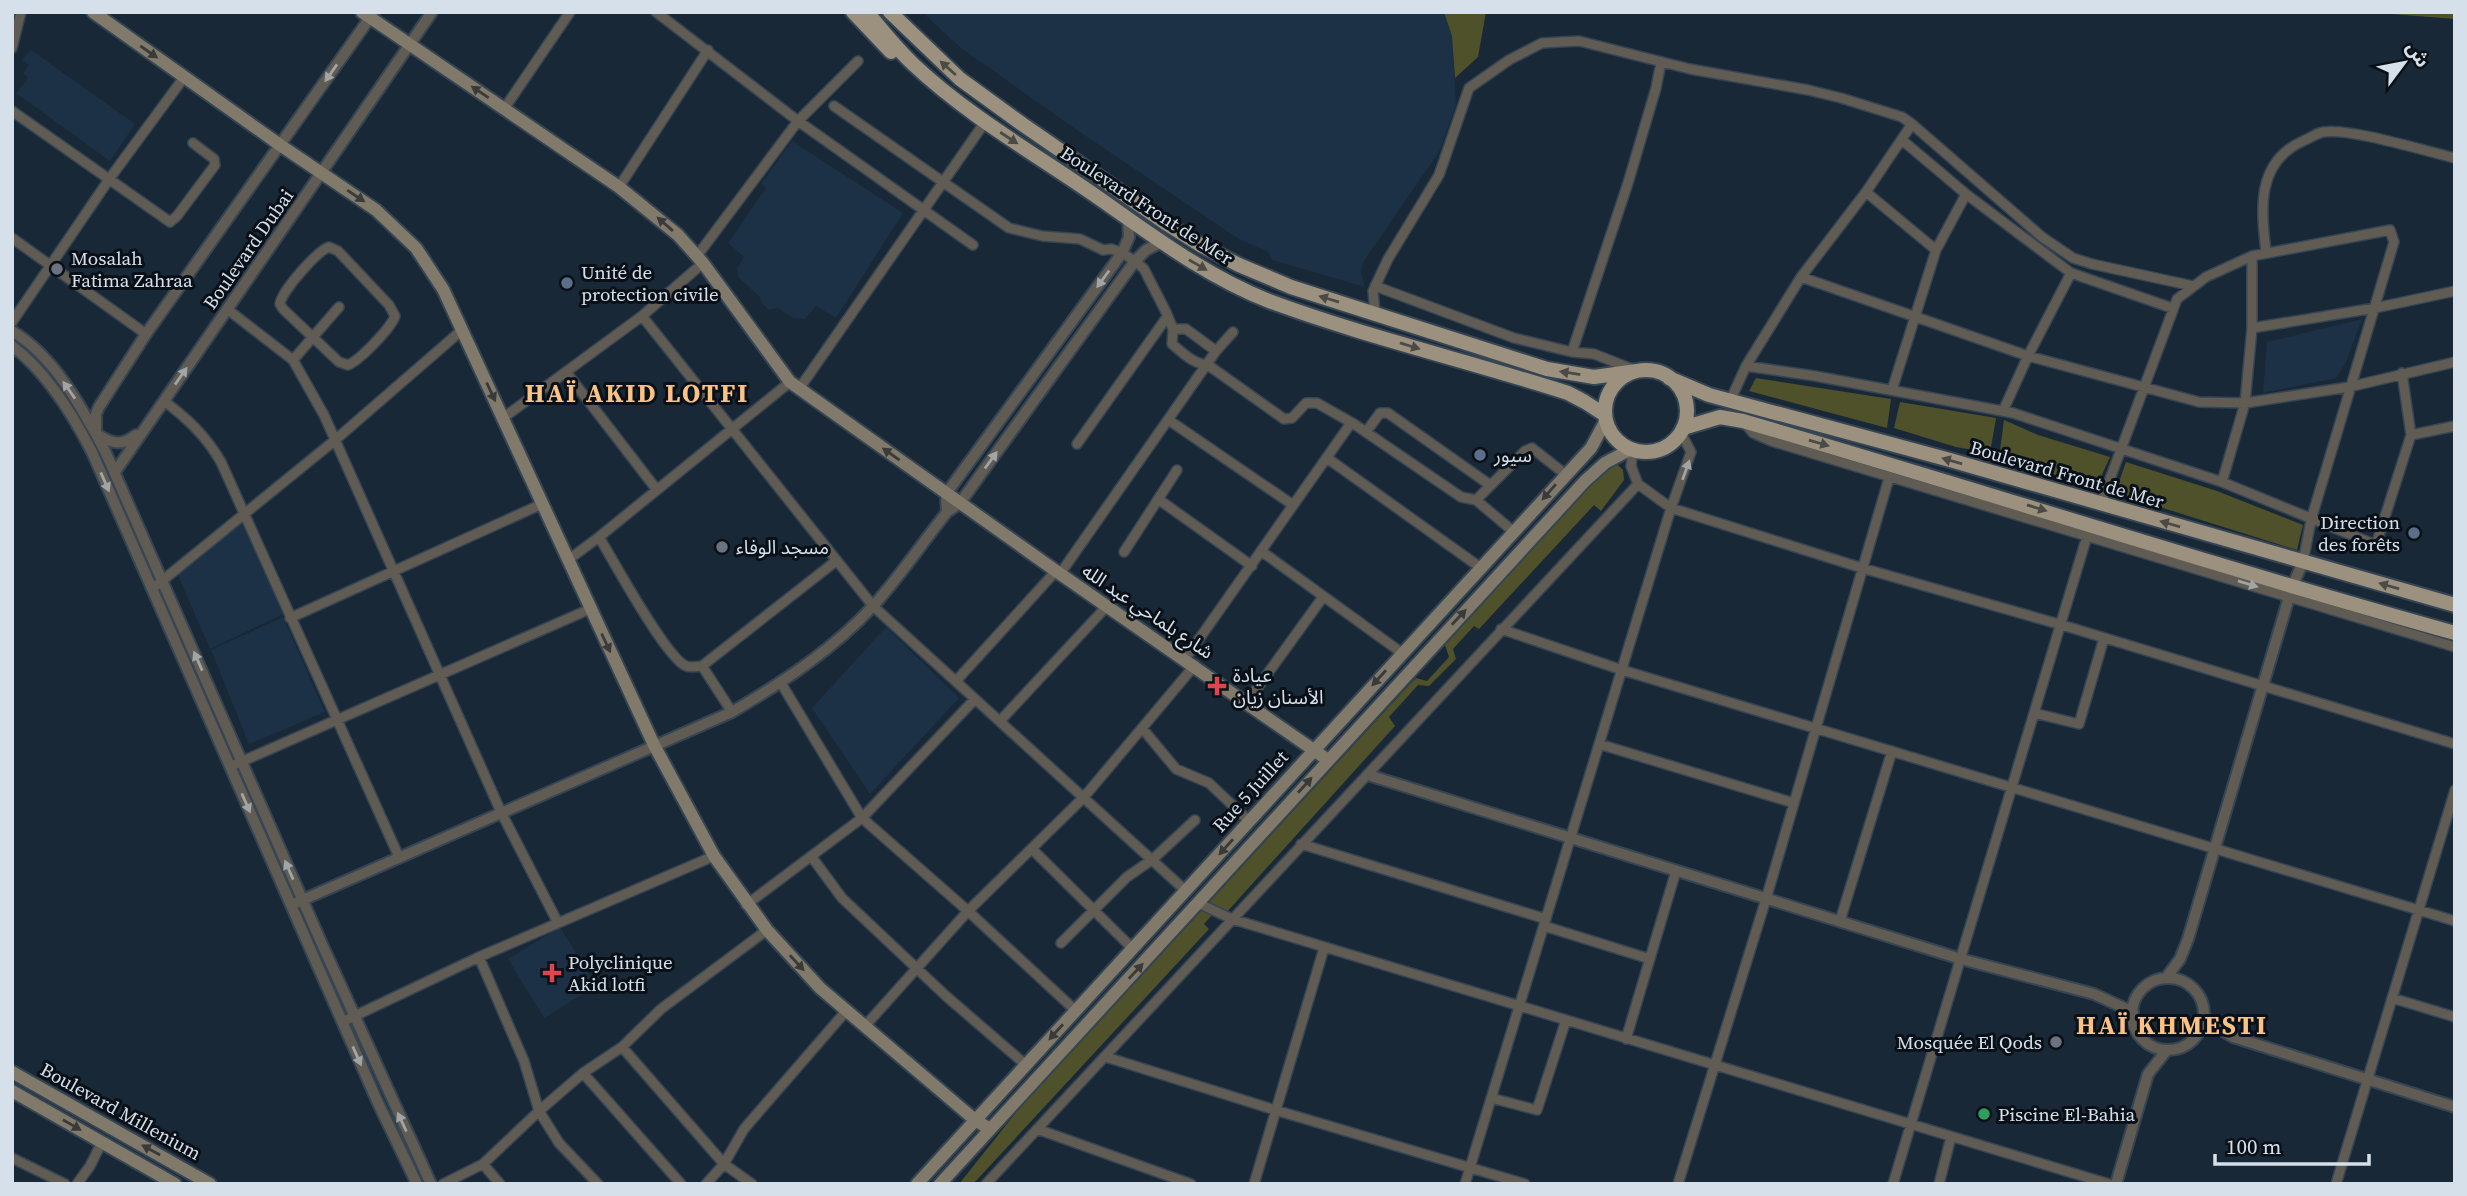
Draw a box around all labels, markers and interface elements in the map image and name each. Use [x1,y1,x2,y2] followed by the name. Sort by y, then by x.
[2369,28,2439,98] north arrow
[2400,36,2436,72] text: ش
[140,44,158,58] one-way arrow
[939,60,957,76] one-way arrow
[324,64,338,82] one-way arrow
[471,85,489,99] one-way arrow
[999,132,1019,145] one-way arrow
[1056,139,1238,271] street label: Boulevard Front de Mer
[197,183,299,314] street label: Boulevard Dubai
[347,189,365,203] one-way arrow
[657,217,674,232] one-way arrow
[71,245,193,293] place label: Mosalah Fatima Zahraa
[581,259,719,307] place label: Unité de protection civile
[1189,259,1208,271] one-way arrow
[49,261,65,277] marker: Mosalah Fatima Zahraa
[1095,269,1110,287] one-way arrow
[559,275,575,291] marker: Unité de protection civile
[1318,293,1339,303] one-way arrow
[1400,341,1421,351] one-way arrow
[174,367,188,385] one-way arrow
[1558,368,1580,379] one-way arrow
[525,375,749,411] district label: HAÏ AKID LOTFI
[62,381,76,399] one-way arrow
[486,381,497,402] one-way arrow
[1967,434,2167,514] street label: Boulevard Front de Mer
[1809,439,1830,449] one-way arrow
[1493,442,1532,468] place label: سيور
[882,447,900,461] one-way arrow
[1472,447,1488,463] marker: سيور
[984,451,998,469] one-way arrow
[1941,455,1962,465] one-way arrow
[1680,460,1691,481] one-way arrow
[99,472,111,492] one-way arrow
[1542,484,1557,501] one-way arrow
[2027,504,2048,514] one-way arrow
[2318,509,2400,557] place label: Direction des forêts
[2160,518,2181,528] one-way arrow
[2406,525,2422,541] marker: Direction des forêts
[736,534,829,560] place label: مسجد الوفاء
[714,539,730,555] marker: مسجد الوفاء
[1076,557,1219,667] street label: شارع بلماحي عبد الله
[2238,580,2259,590] one-way arrow
[2378,581,2399,591] one-way arrow
[1451,608,1467,626] one-way arrow
[600,633,612,653] one-way arrow
[192,651,203,672] one-way arrow
[1233,662,1324,710] place label: عيادة الأسنان زيان
[1371,669,1387,687] one-way arrow
[1207,676,1227,696] marker: عيادة الأسنان زيان
[1206,744,1294,837] street label: Rue 5 Juillet
[1297,776,1313,794] one-way arrow
[241,792,252,813] one-way arrow
[1218,838,1234,856] one-way arrow
[283,859,294,880] one-way arrow
[568,949,673,997] place label: Polyclinique Akid lotfi
[789,954,805,972] one-way arrow
[542,963,562,983] marker: Polyclinique Akid lotfi
[1127,963,1143,980] one-way arrow
[2076,1007,2268,1043] district label: HAÏ KHMESTI
[1048,1023,1064,1041] one-way arrow
[1897,1029,2042,1055] place label: Mosquée El Qods
[2048,1034,2064,1050] marker: Mosquée El Qods
[352,1045,363,1066] one-way arrow
[36,1056,206,1166] street label: Boulevard Millenium
[1998,1101,2136,1127] place label: Piscine El-Bahia
[1976,1106,1992,1122] marker: Piscine El-Bahia
[397,1112,408,1132] one-way arrow
[62,1119,81,1131] one-way arrow
[2215,1122,2369,1166] scale bar
[2226,1132,2281,1161] text: 100 m
[141,1144,161,1156] one-way arrow

